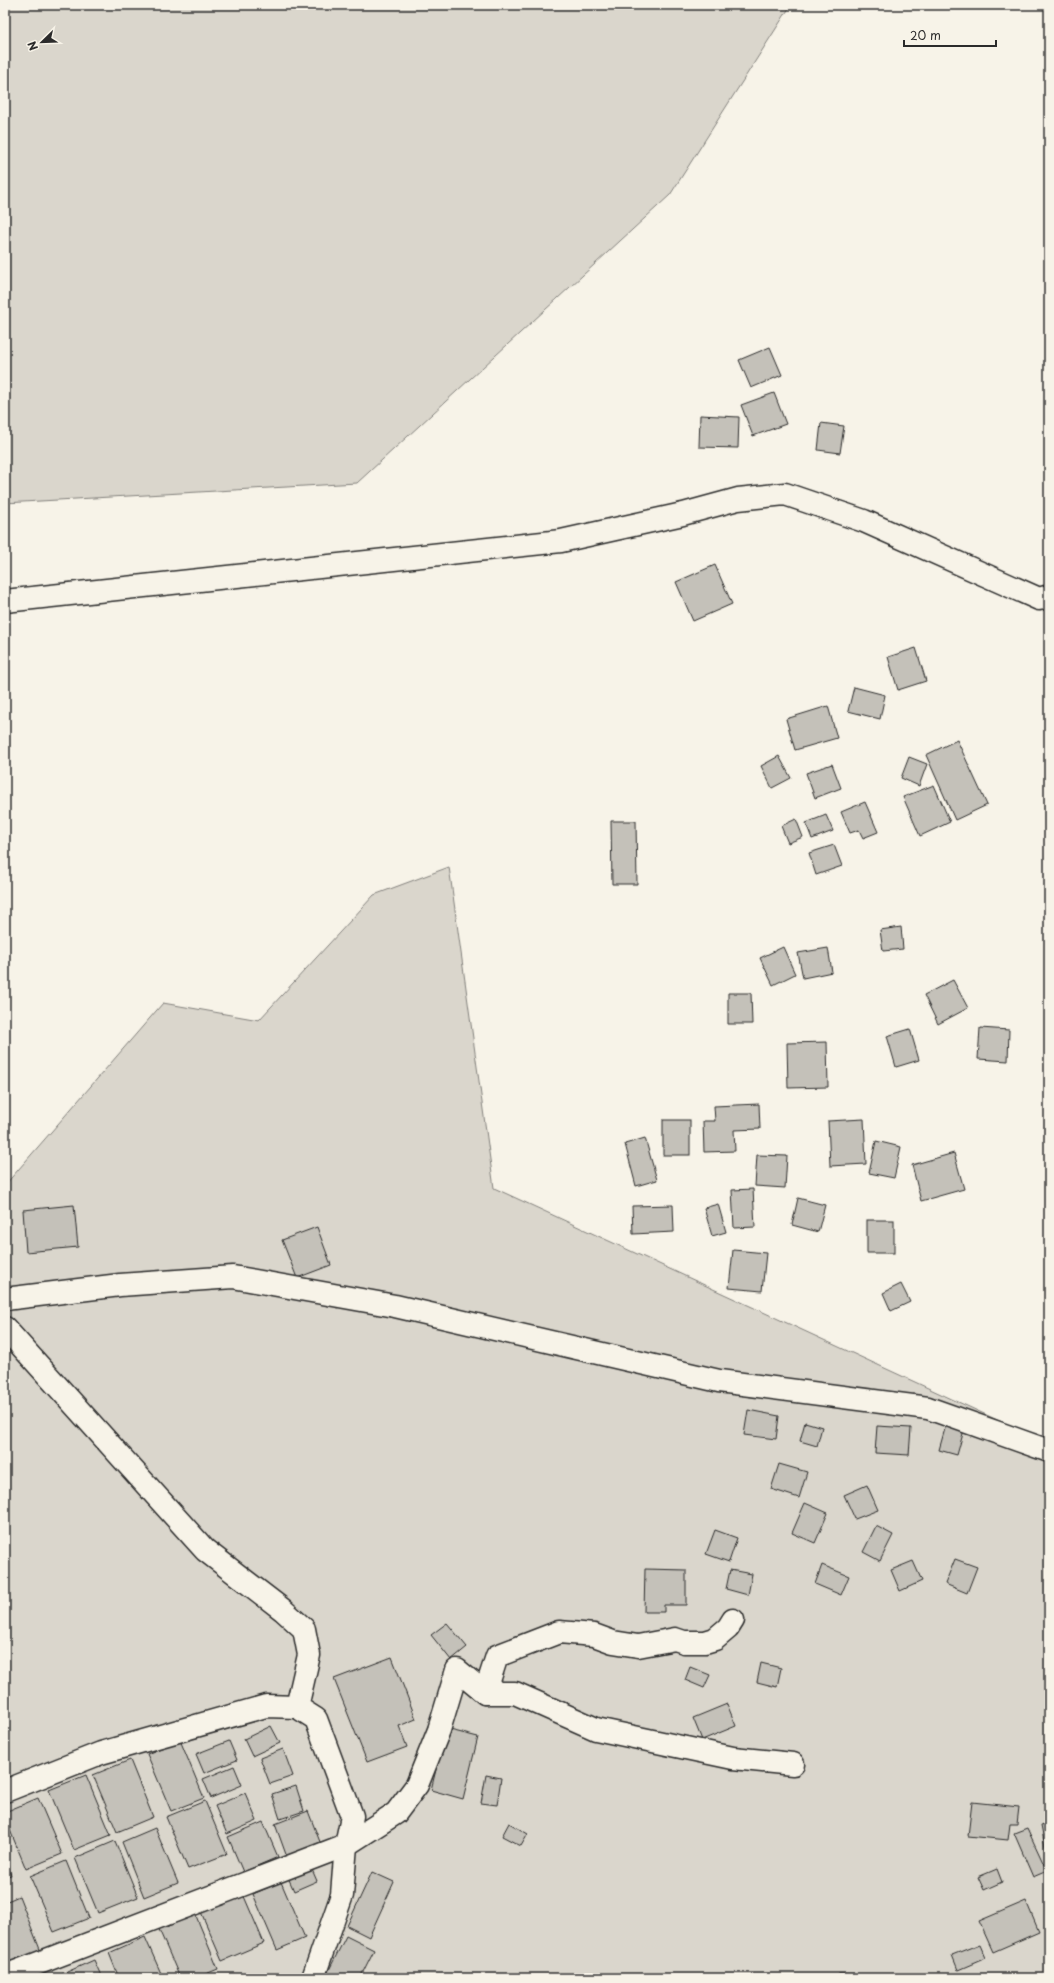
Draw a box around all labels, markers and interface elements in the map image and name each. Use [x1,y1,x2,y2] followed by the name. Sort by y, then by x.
[22,22,62,62] north arrow
[904,22,996,48] scale bar
[910,26,941,44] text: 20 m
[23,39,42,53] text: N

